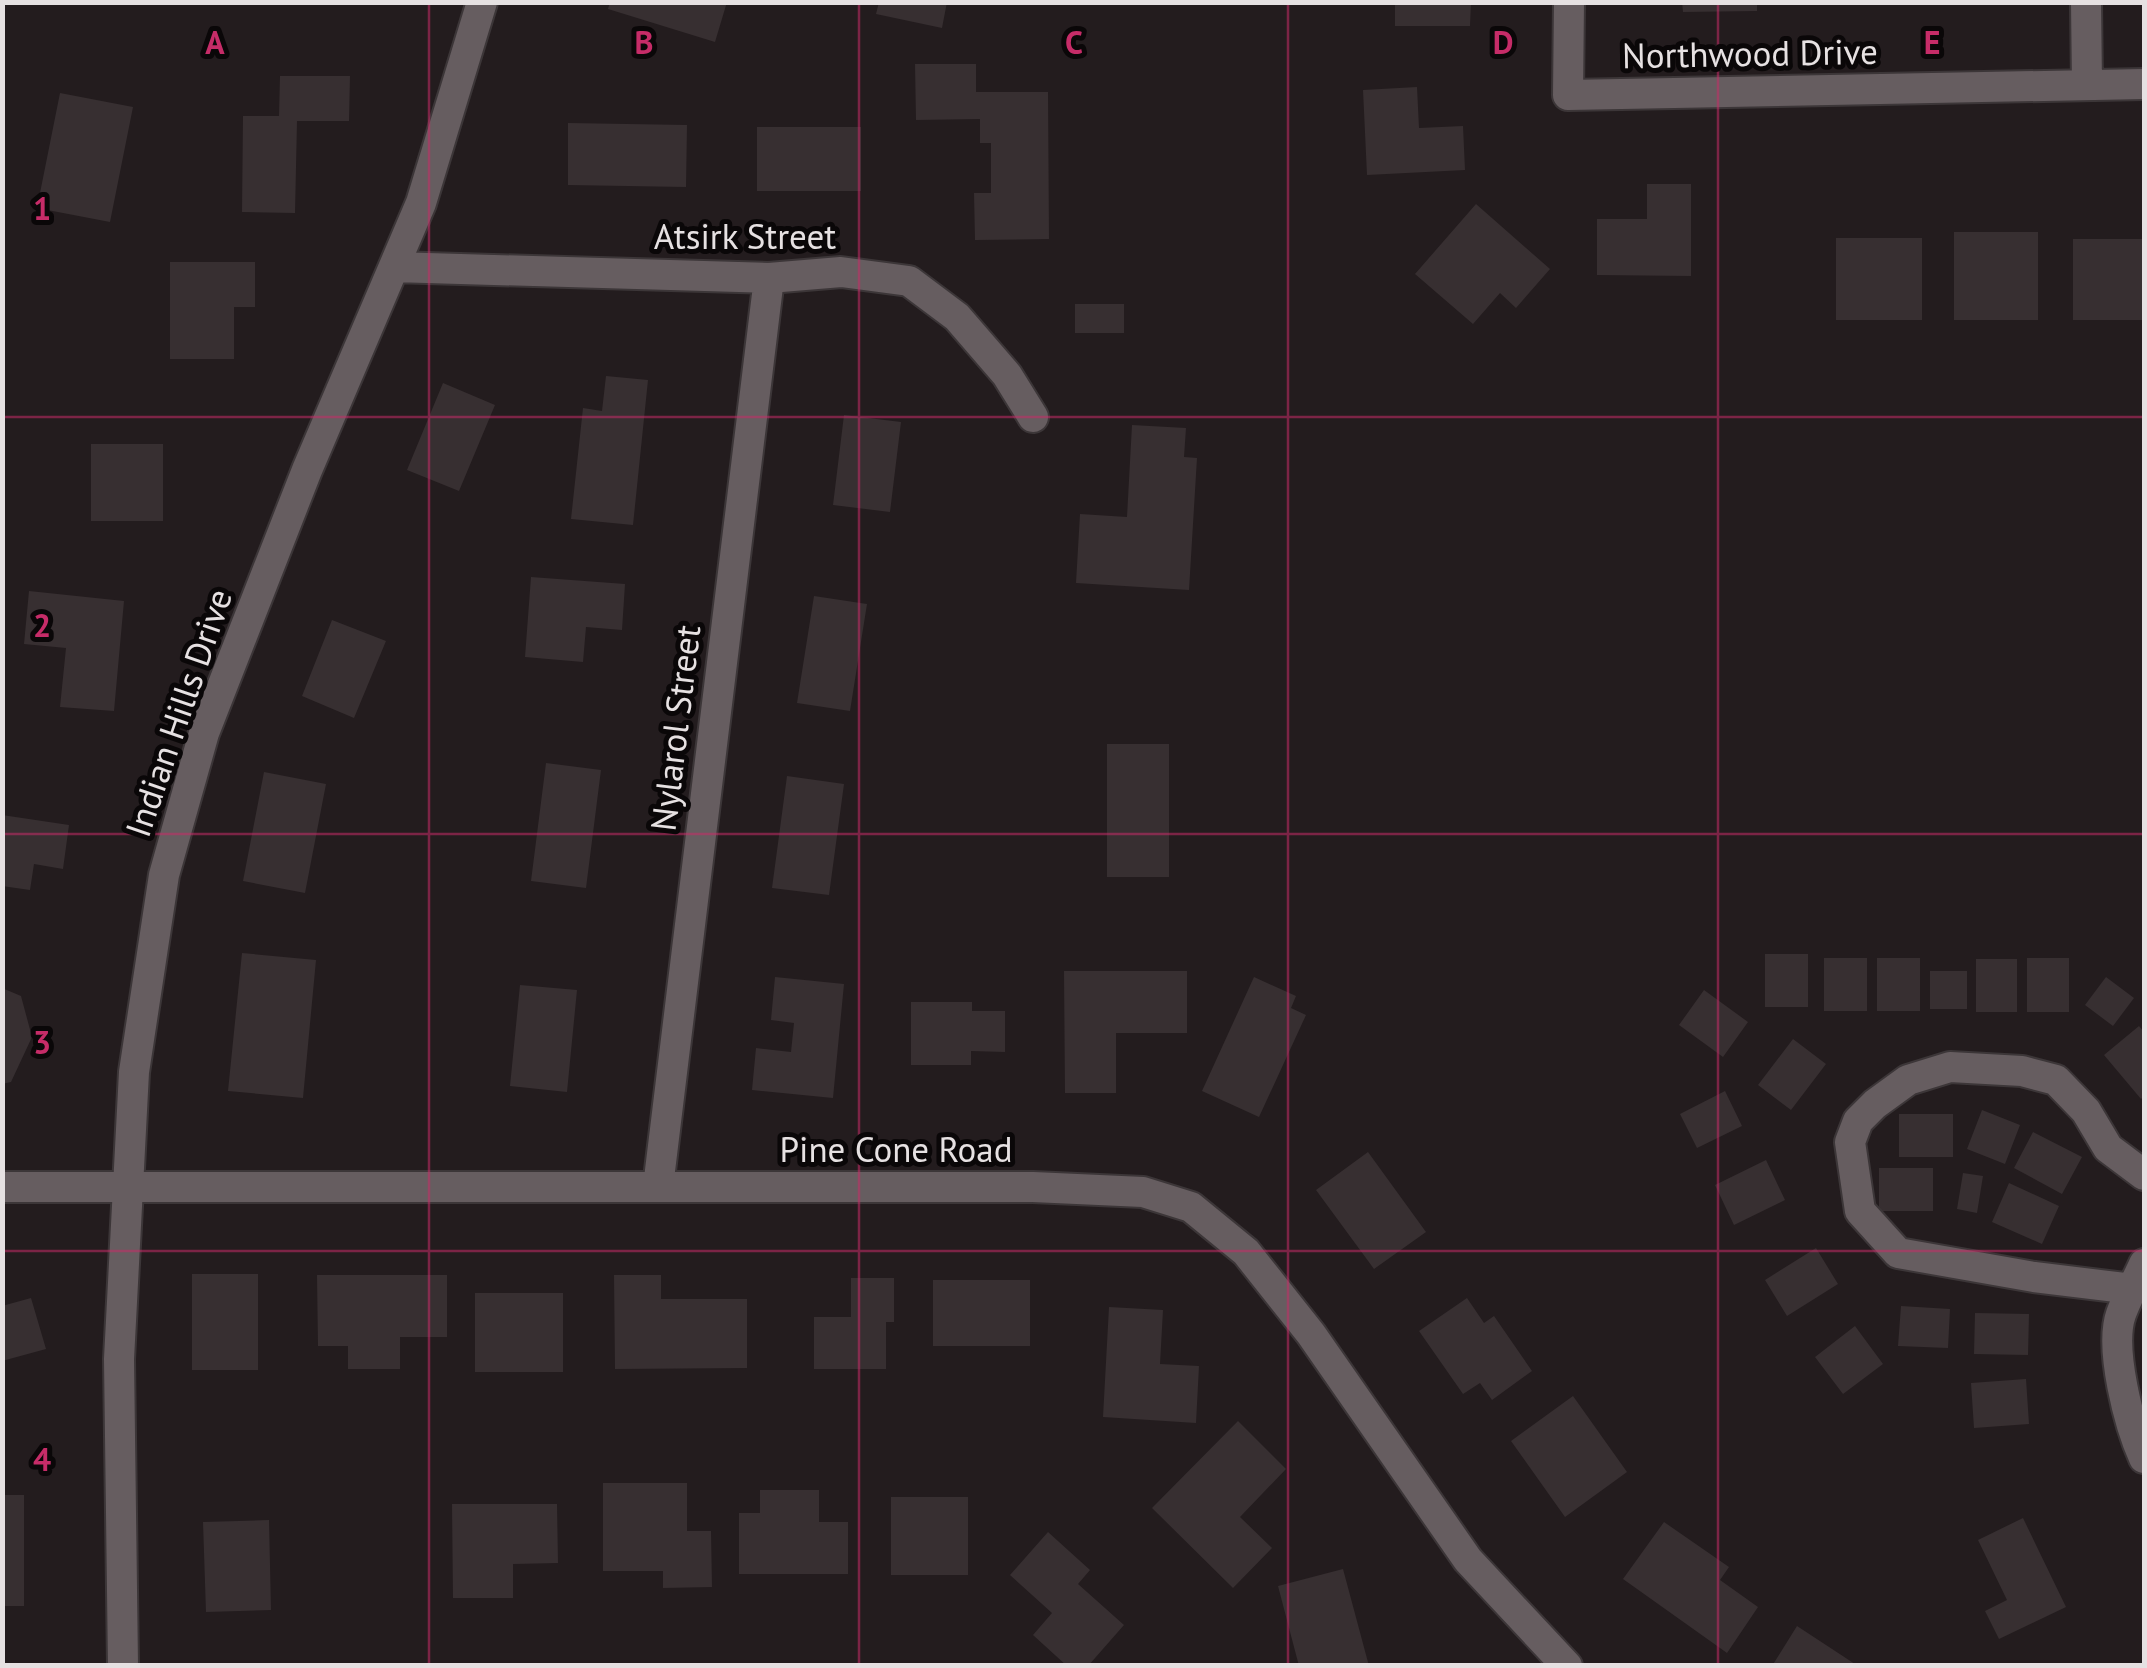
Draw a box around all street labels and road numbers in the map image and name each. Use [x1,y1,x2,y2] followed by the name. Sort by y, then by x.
[1622,28,1878,78] street label: Northwood Drive
[654,213,836,259] street label: Atsirk Street
[114,583,242,843] street label: Indian Hills Drive
[640,622,710,833] street label: Nylarol Street
[779,1126,1013,1172] street label: Pine Cone Road

